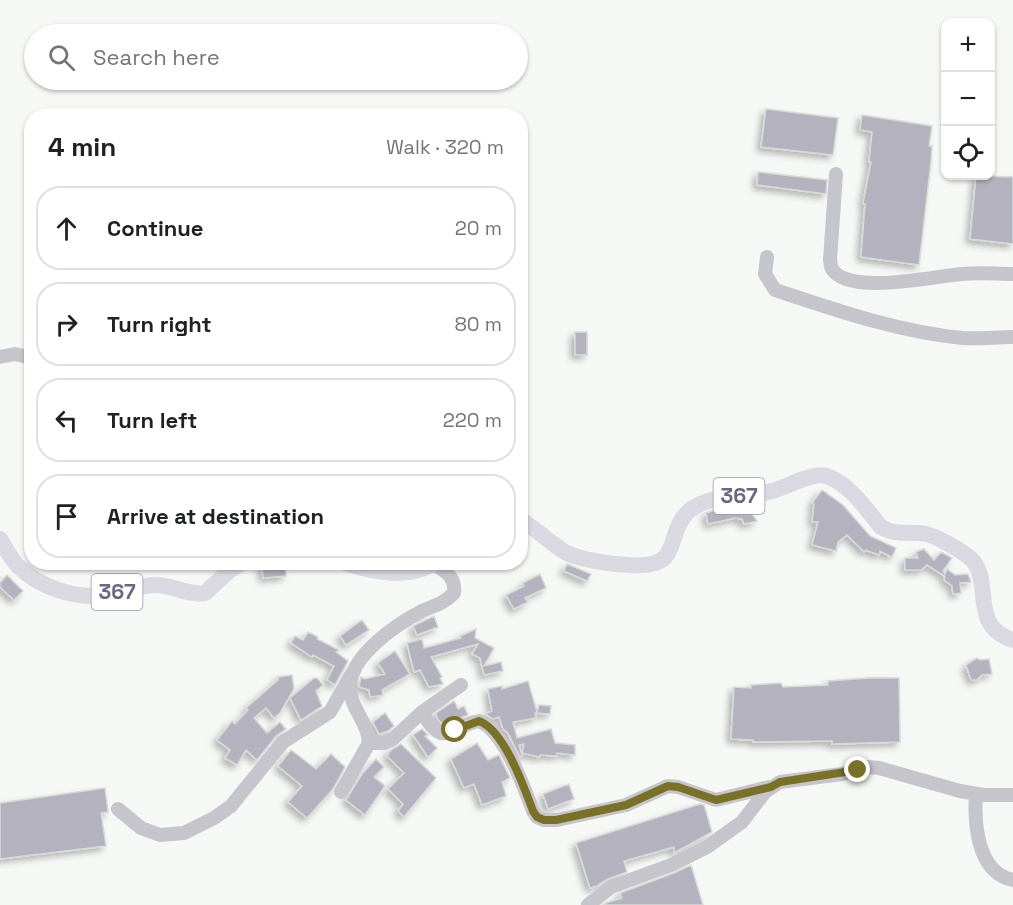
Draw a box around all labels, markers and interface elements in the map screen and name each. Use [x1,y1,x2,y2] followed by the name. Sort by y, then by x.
[941,18,995,180] map controls
[941,18,995,72] button: +
[24,24,528,90] search box
[45,41,78,74] icon: search
[93,43,220,71] text: Search here
[941,72,995,126] button: −
[941,126,995,180] button: locate
[48,130,116,164] text: 4 min
[386,134,504,160] text: Walk · 320 m
[50,212,83,245] icon: ahead
[107,214,203,242] text: Continue
[455,215,502,241] text: 20 m
[50,308,83,341] icon: right
[107,310,212,338] text: Turn right
[454,311,502,337] text: 80 m
[50,404,83,437] icon: left
[107,406,197,434] text: Turn left
[443,407,502,433] text: 220 m
[714,478,764,514] road number: 367
[50,500,83,533] icon: arrive
[107,502,324,530] text: Arrive at destination
[92,574,142,610] road number: 367
[441,716,467,742] route start
[844,756,870,782] route end

